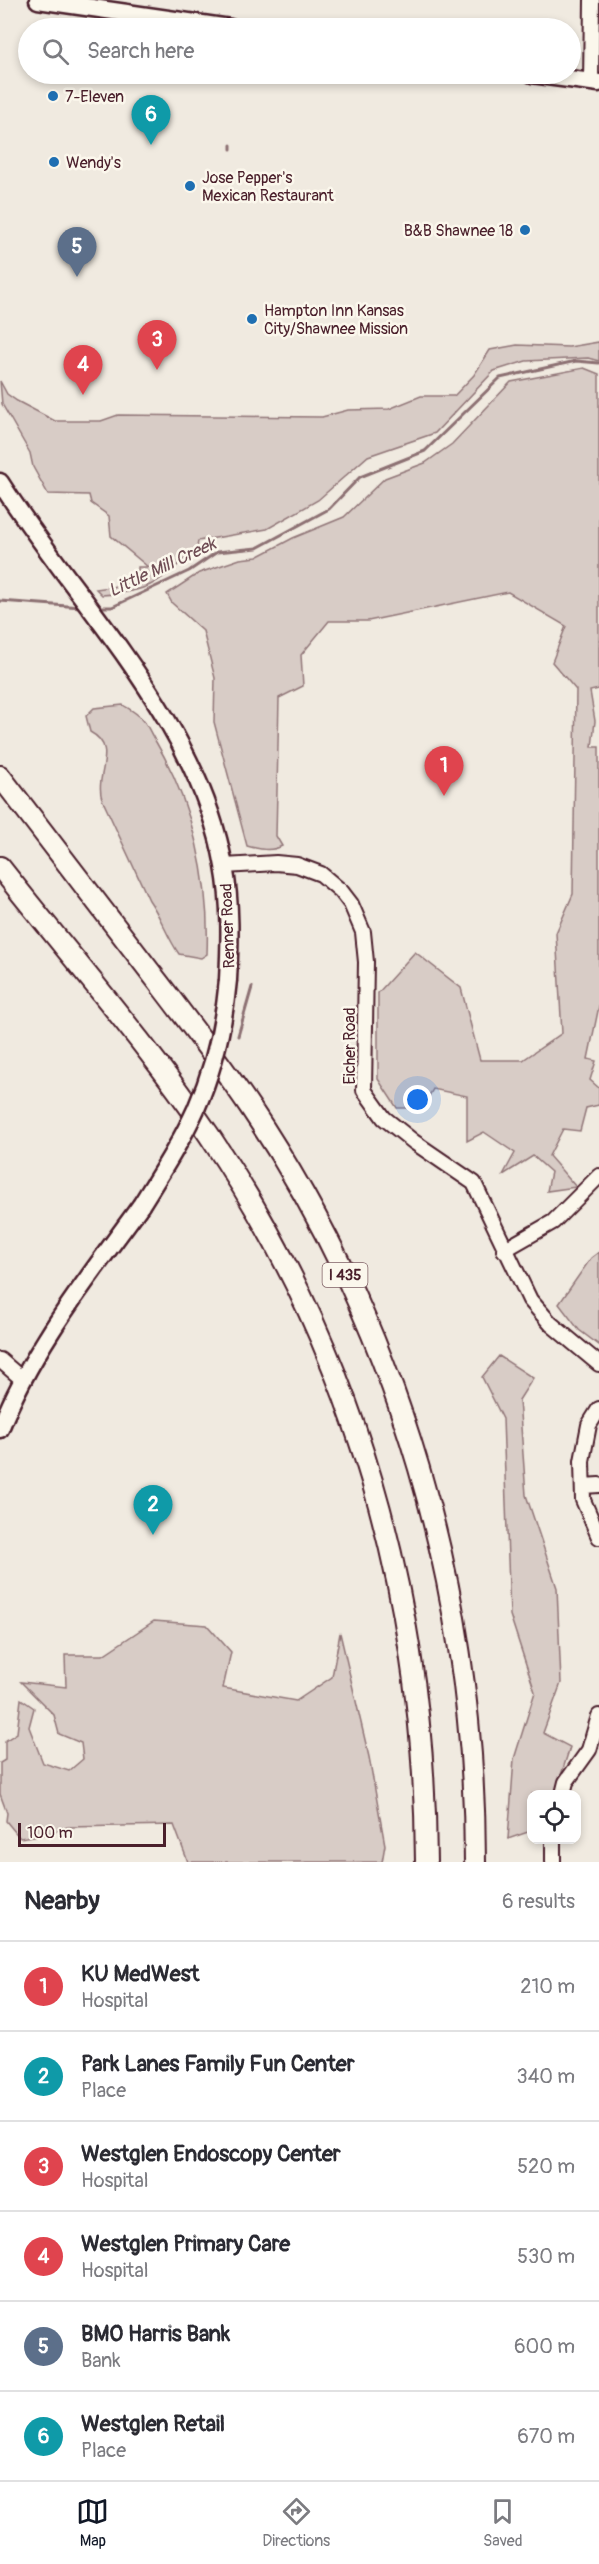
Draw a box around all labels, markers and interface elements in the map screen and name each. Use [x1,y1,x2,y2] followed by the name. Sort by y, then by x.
[18,18,581,84] search box
[39,35,72,68] icon: search
[87,37,194,65] text: Search here
[65,87,124,107] place label: 7-Eleven
[46,89,60,103] marker: 7-Eleven
[132,96,170,145] pin: 6
[66,153,121,173] place label: Wendy's
[47,155,61,169] marker: Wendy's
[202,168,334,206] place label: Jose Pepper's Mexican Restaurant
[183,179,197,193] marker: Jose Pepper's Mexican Restaurant
[404,221,513,241] place label: B&B Shawnee 18
[518,223,532,237] marker: B&B Shawnee 18
[58,228,97,277] pin: 5
[264,301,408,339] place label: Hampton Inn Kansas City/Shawnee Mission
[245,312,259,326] marker: Hampton Inn Kansas City/Shawnee Mission
[138,320,176,370] pin: 3
[64,346,103,395] pin: 4
[105,532,221,602] water label: Little Mill Creek
[424,746,464,796] pin: 1
[217,883,239,969] street label: Renner Road
[340,1007,360,1085] street label: Eicher Road
[403,1085,432,1114] your location
[322,1263,368,1287] road number: I 435
[134,1486,172,1535] pin: 2
[527,1790,581,1844] map controls
[527,1790,581,1844] button: locate
[18,1820,166,1848] scale bar
[27,1823,73,1843] text: 100 m
[24,1885,100,1917] text: Nearby
[502,1889,575,1914] text: 6 results
[81,1960,199,1988] text: KU MedWest
[40,1974,47,1999] text: 1
[520,1974,575,1999] text: 210 m
[81,1988,148,2013] text: Hospital
[81,2050,355,2078] text: Park Lanes Family Fun Center
[38,2064,49,2089] text: 2
[516,2064,575,2089] text: 340 m
[81,2078,126,2103] text: Place
[81,2140,341,2168] text: Westglen Endoscopy Center
[38,2154,49,2179] text: 3
[517,2154,575,2179] text: 520 m
[81,2168,148,2193] text: Hospital
[81,2230,290,2258] text: Westglen Primary Care
[38,2244,49,2269] text: 4
[517,2244,575,2269] text: 530 m
[81,2258,148,2283] text: Hospital
[81,2320,230,2348] text: BMO Harris Bank
[38,2334,49,2359] text: 5
[514,2334,575,2359] text: 600 m
[81,2348,121,2373] text: Bank
[81,2410,225,2438] text: Westglen Retail
[38,2424,49,2449] text: 6
[517,2424,575,2449] text: 670 m
[81,2438,126,2463] text: Place
[76,2495,109,2551] tab: Map
[262,2495,330,2551] tab: Directions
[483,2495,523,2551] tab: Saved

